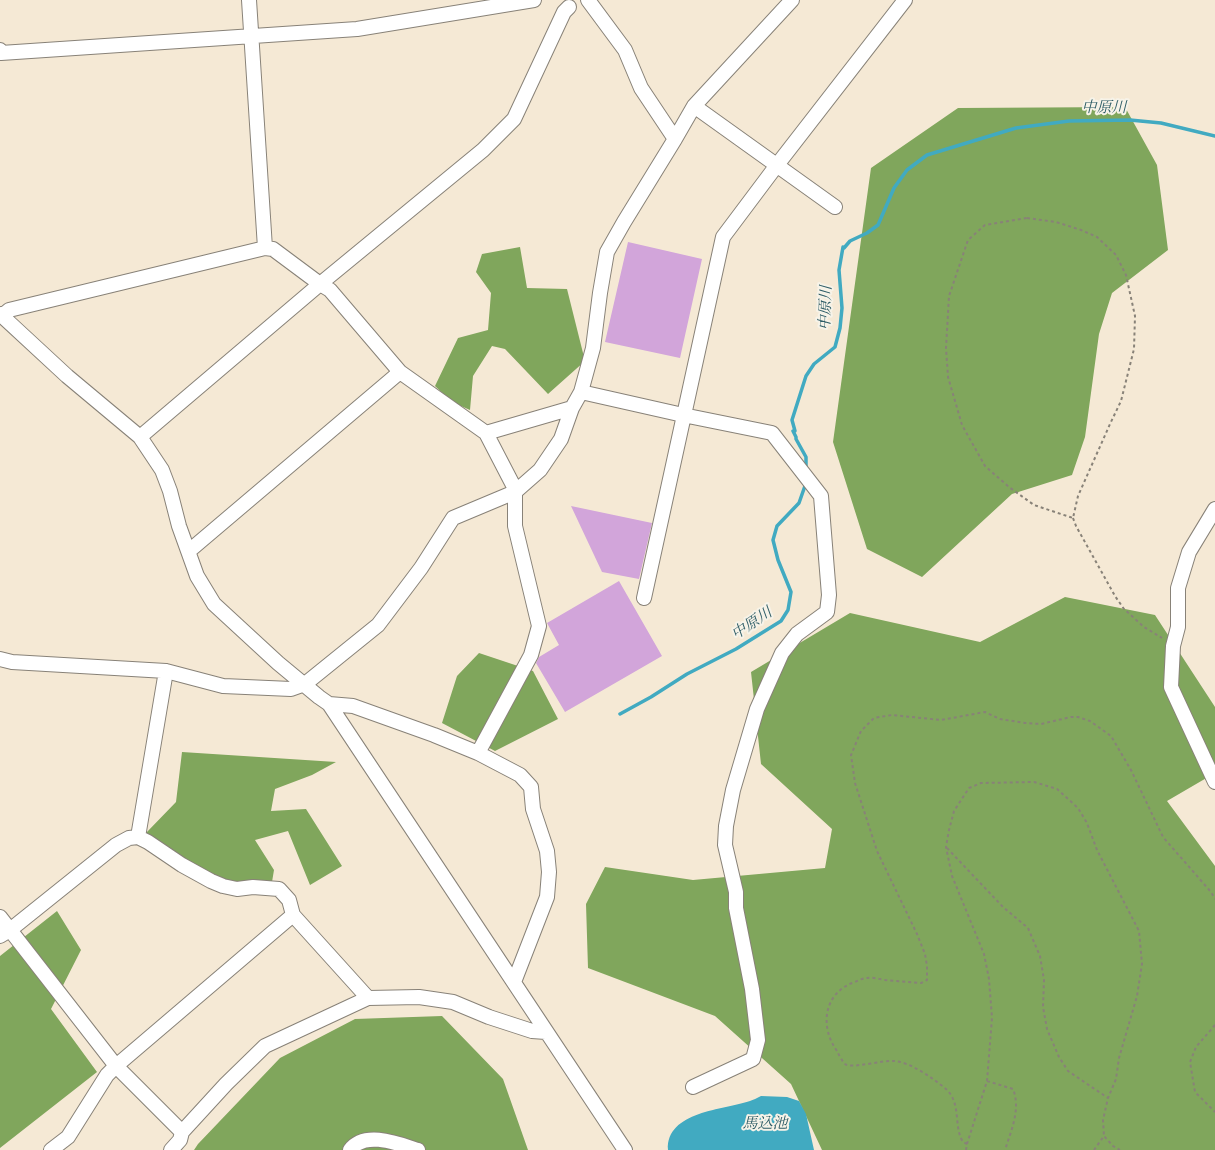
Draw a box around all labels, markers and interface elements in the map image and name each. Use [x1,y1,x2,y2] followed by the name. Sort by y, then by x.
[1082,99,1126,117] water label: 中原川
[816,285,836,331] water label: 中原川
[728,604,776,644] water label: 中原川
[743,1115,787,1133] water label: 馬込池

